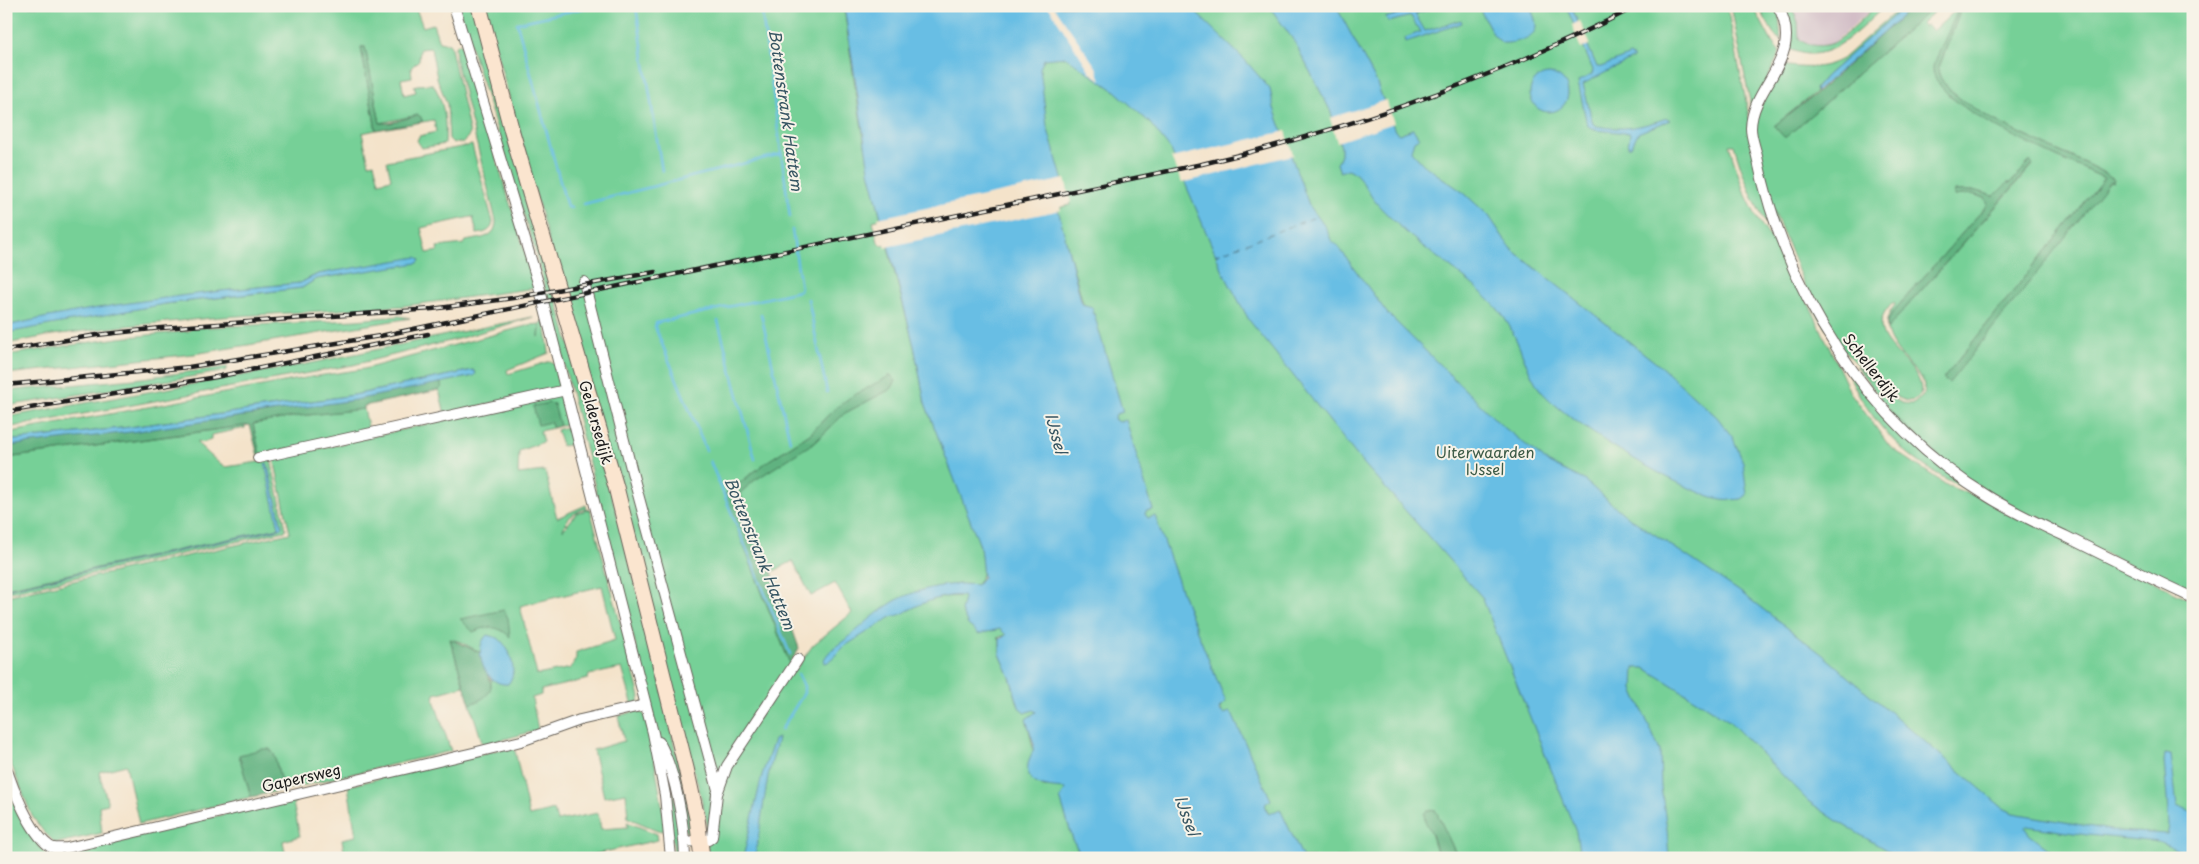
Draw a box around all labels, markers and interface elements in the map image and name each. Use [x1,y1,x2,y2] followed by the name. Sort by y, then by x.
[764,28,810,193] water label: Bottenstrank Hattem
[1838,328,1906,406] street label: Schellerdijk
[574,377,620,467] street label: Geldersedijk
[1040,410,1075,459] water label: IJssel
[1435,440,1535,480] park label: Uiterwaarden IJssel
[719,473,803,634] water label: Bottenstrank Hattem
[259,757,343,797] street label: Gapersweg
[1170,792,1207,841] water label: IJssel

